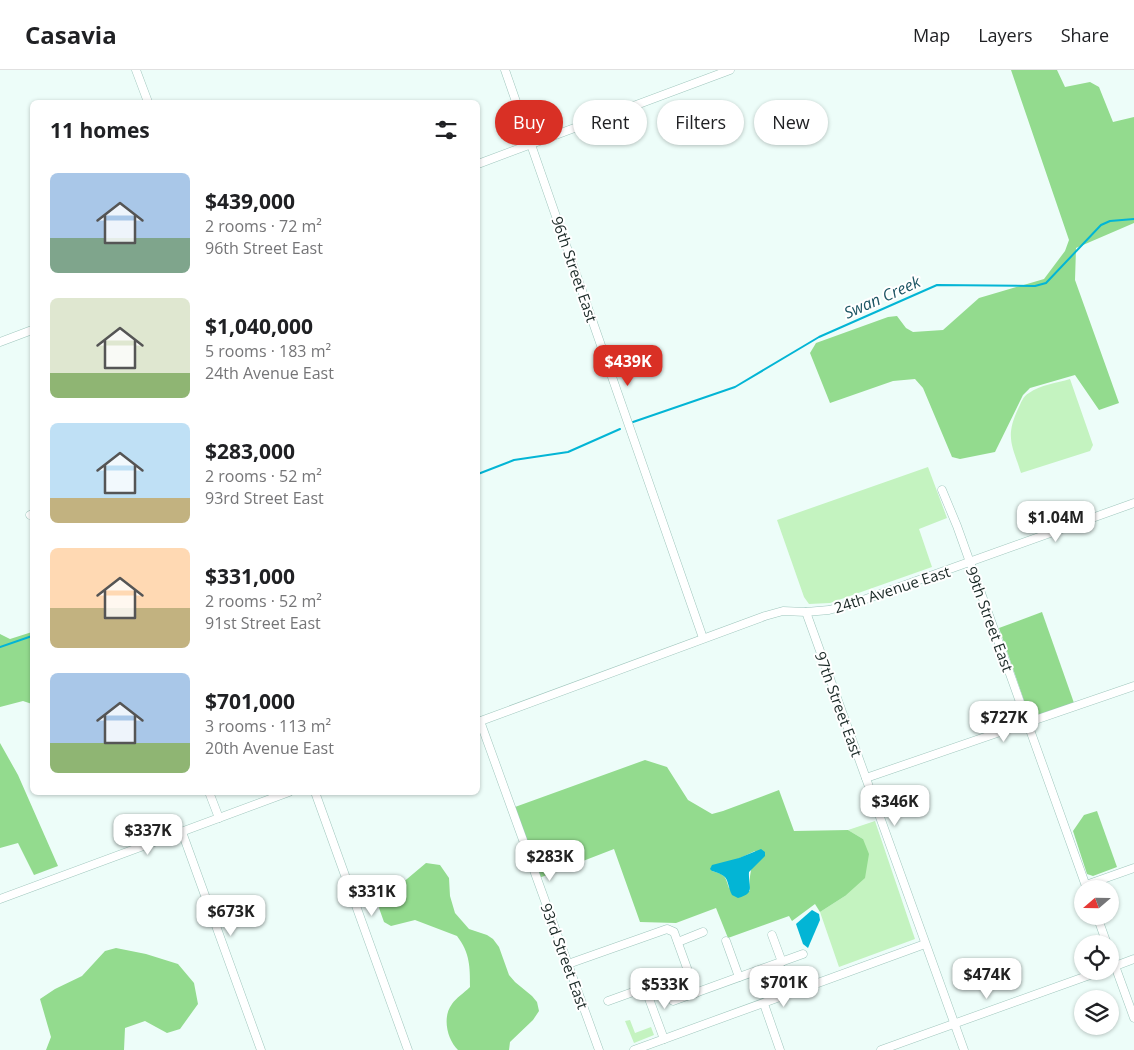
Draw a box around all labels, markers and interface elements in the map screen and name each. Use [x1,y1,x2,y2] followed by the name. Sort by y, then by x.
[25,18,117,51] text: Casavia
[913,23,950,47] text: Map
[978,23,1033,47] text: Layers
[1061,23,1109,47] text: Share
[495,100,563,145] chip: Buy
[573,100,647,145] chip: Rent
[657,100,744,145] chip: Filters
[754,100,828,145] chip: New
[50,116,150,144] text: 11 homes
[432,116,460,144] icon: filters
[205,187,295,215] text: $439,000
[90,193,150,253] icon: home
[548,213,602,325] street label: 96th Street East
[205,215,322,237] text: 2 rooms · 72 m²
[205,237,323,259] text: 96th Street East
[840,270,925,324] water label: Swan Creek
[205,312,313,340] text: $1,040,000
[90,318,150,378] icon: home
[205,340,331,362] text: 5 rooms · 183 m²
[593,344,663,387] pin: $439K
[604,350,652,372] text: $439K
[205,362,334,384] text: 24th Avenue East
[205,437,295,465] text: $283,000
[90,443,150,503] icon: home
[205,465,322,487] text: 2 rooms · 52 m²
[205,487,324,509] text: 93rd Street East
[1015,500,1097,543] pin: $1.04M
[1028,506,1084,528] text: $1.04M
[831,561,953,617] street label: 24th Avenue East
[205,562,295,590] text: $331,000
[962,564,1018,674] street label: 99th Street East
[90,568,150,628] icon: home
[205,590,322,612] text: 2 rooms · 52 m²
[205,612,321,634] text: 91st Street East
[811,649,867,759] street label: 97th Street East
[205,687,295,715] text: $701,000
[90,693,150,753] icon: home
[969,700,1039,743] pin: $727K
[980,706,1028,728] text: $727K
[205,715,331,737] text: 3 rooms · 113 m²
[205,737,334,759] text: 20th Avenue East
[860,784,930,827] pin: $346K
[871,790,919,812] text: $346K
[113,814,183,856] pin: $337K
[124,819,172,841] text: $337K
[515,840,585,882] pin: $283K
[526,845,574,867] text: $283K
[337,874,407,917] pin: $331K
[348,880,396,902] text: $331K
[1074,880,1119,925] north arrow
[1074,880,1119,1035] map controls
[196,894,266,937] pin: $673K
[207,900,255,922] text: $673K
[537,900,593,1012] street label: 93rd Street East
[1074,935,1119,980] button: locate
[952,958,1022,1000] pin: $474K
[963,963,1011,985] text: $474K
[749,966,819,1008] pin: $701K
[630,968,700,1010] pin: $533K
[760,971,808,993] text: $701K
[641,973,689,995] text: $533K
[1074,990,1119,1035] button: layers

